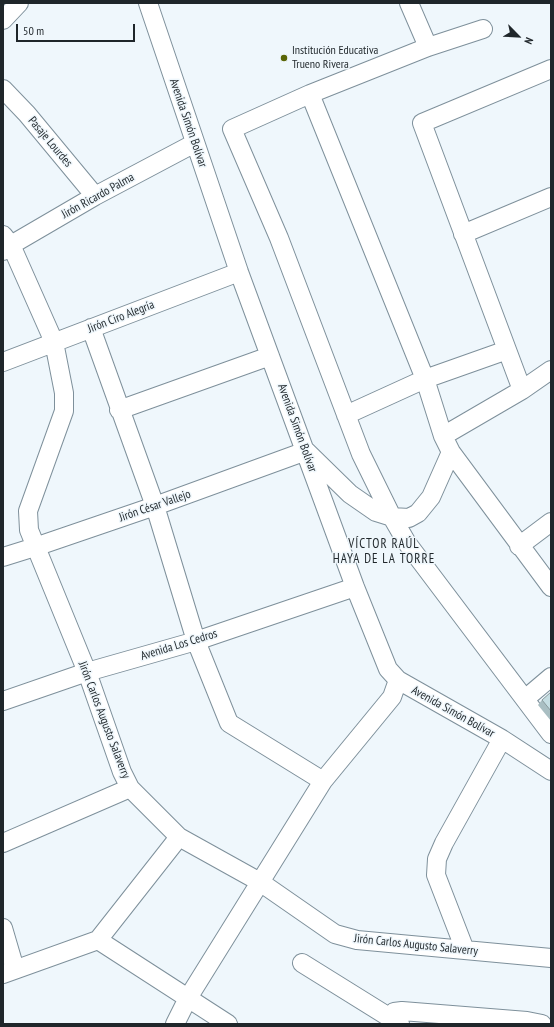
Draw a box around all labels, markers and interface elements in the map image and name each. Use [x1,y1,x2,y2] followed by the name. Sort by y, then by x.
[18,16,137,42] scale bar
[498,16,538,56] north arrow
[23,23,44,38] text: 50 m
[521,35,537,46] text: N
[292,44,378,72] place label: Institución Educativa Trueno Rivera
[279,53,289,63] marker: Institución Educativa Trueno Rivera
[166,77,210,169] street label: Avenida Simón Bolívar
[25,114,75,170] street label: Pasaje Lourdes
[59,170,137,222] street label: Jirón Ricardo Palma
[86,298,156,336] street label: Jirón Ciro Alegría
[274,382,320,474] street label: Avenida Simón Bolívar
[117,487,193,525] street label: Jirón César Vallejo
[333,536,435,567] district label: VÍCTOR RAÚL HAYA DE LA TORRE
[139,627,219,663] street label: Avenida Los Cedros
[75,659,133,781] street label: Jirón Carlos Augusto Salaverry
[409,683,497,741] street label: Avenida Simón Bolívar
[353,931,479,959] street label: Jirón Carlos Augusto Salaverry

